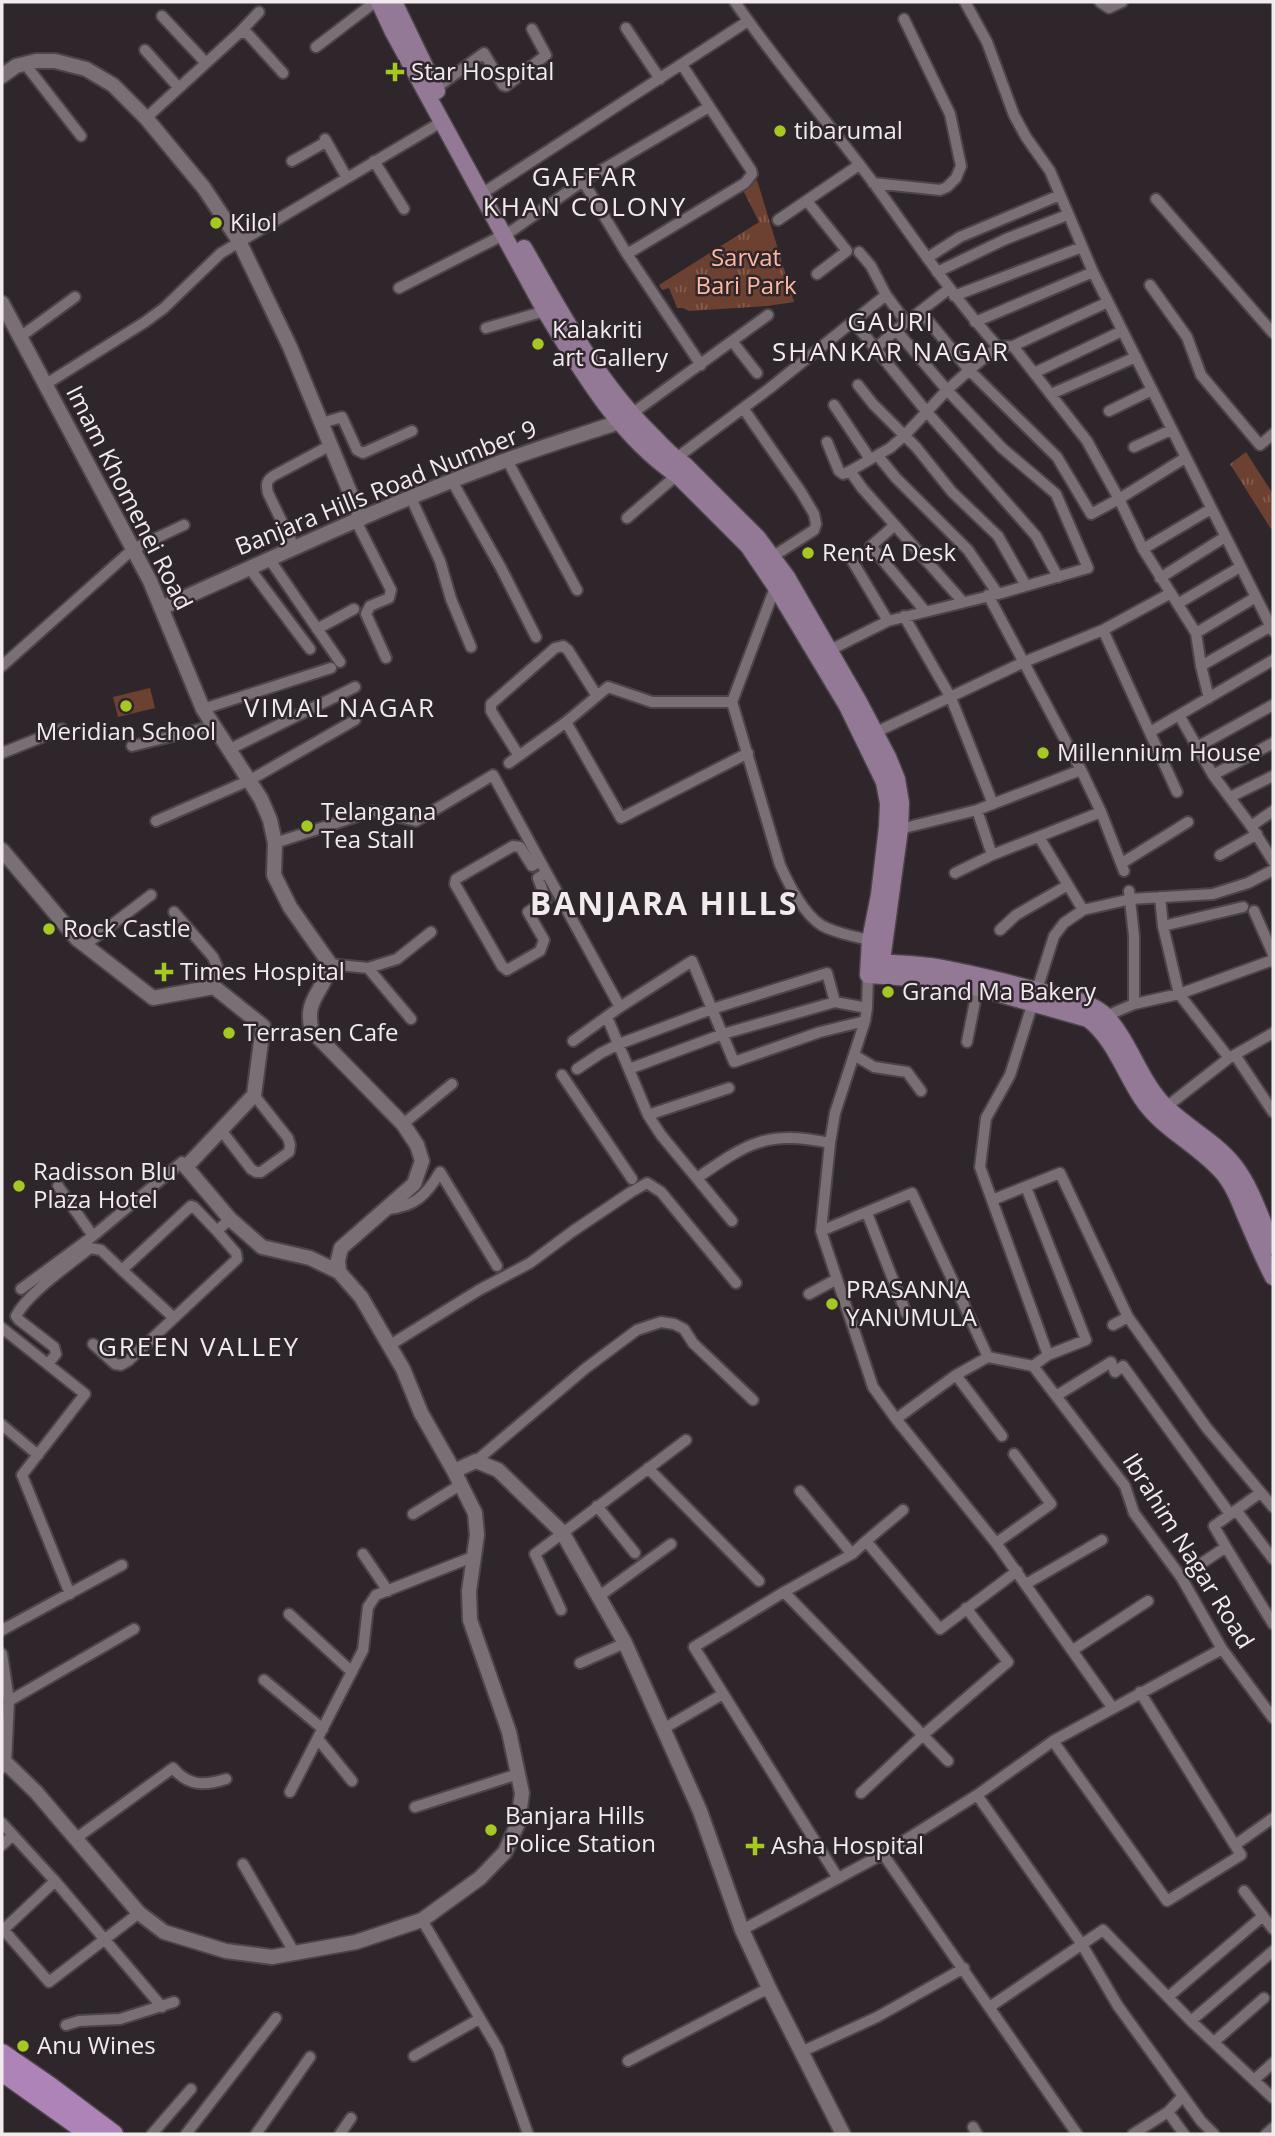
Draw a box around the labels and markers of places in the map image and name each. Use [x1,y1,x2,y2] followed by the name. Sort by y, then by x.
[411,54,554,87] place label: Star Hospital
[385,62,405,82] marker: Star Hospital
[794,113,903,146] place label: tibarumal
[772,123,788,139] marker: tibarumal
[230,205,277,238] place label: Kilol
[208,215,224,231] marker: Kilol
[552,312,669,373] place label: Kalakriti art Gallery
[530,336,546,352] marker: Kalakriti art Gallery
[822,535,957,568] place label: Rent A Desk
[800,545,816,561] marker: Rent A Desk
[118,698,134,714] marker: Meridian School
[36,714,216,747] place label: Meridian School
[1057,735,1261,768] place label: Millennium House
[1035,745,1051,761] marker: Millennium House
[321,794,436,855] place label: Telangana Tea Stall
[299,818,315,834] marker: Telangana Tea Stall
[63,911,191,944] place label: Rock Castle
[41,921,57,937] marker: Rock Castle
[180,954,345,987] place label: Times Hospital
[154,962,174,982] marker: Times Hospital
[902,974,1097,1007] place label: Grand Ma Bakery
[880,984,896,1000] marker: Grand Ma Bakery
[243,1015,399,1048] place label: Terrasen Cafe
[221,1025,237,1041] marker: Terrasen Cafe
[33,1154,176,1215] place label: Radisson Blu Plaza Hotel
[11,1178,27,1194] marker: Radisson Blu Plaza Hotel
[846,1272,978,1333] place label: PRASANNA YANUMULA
[824,1296,840,1312] marker: PRASANNA YANUMULA
[505,1798,656,1859] place label: Banjara Hills Police Station
[483,1822,499,1838] marker: Banjara Hills Police Station
[771,1828,924,1861] place label: Asha Hospital
[745,1836,765,1856] marker: Asha Hospital
[37,2028,156,2061] place label: Anu Wines
[15,2038,31,2054] marker: Anu Wines

